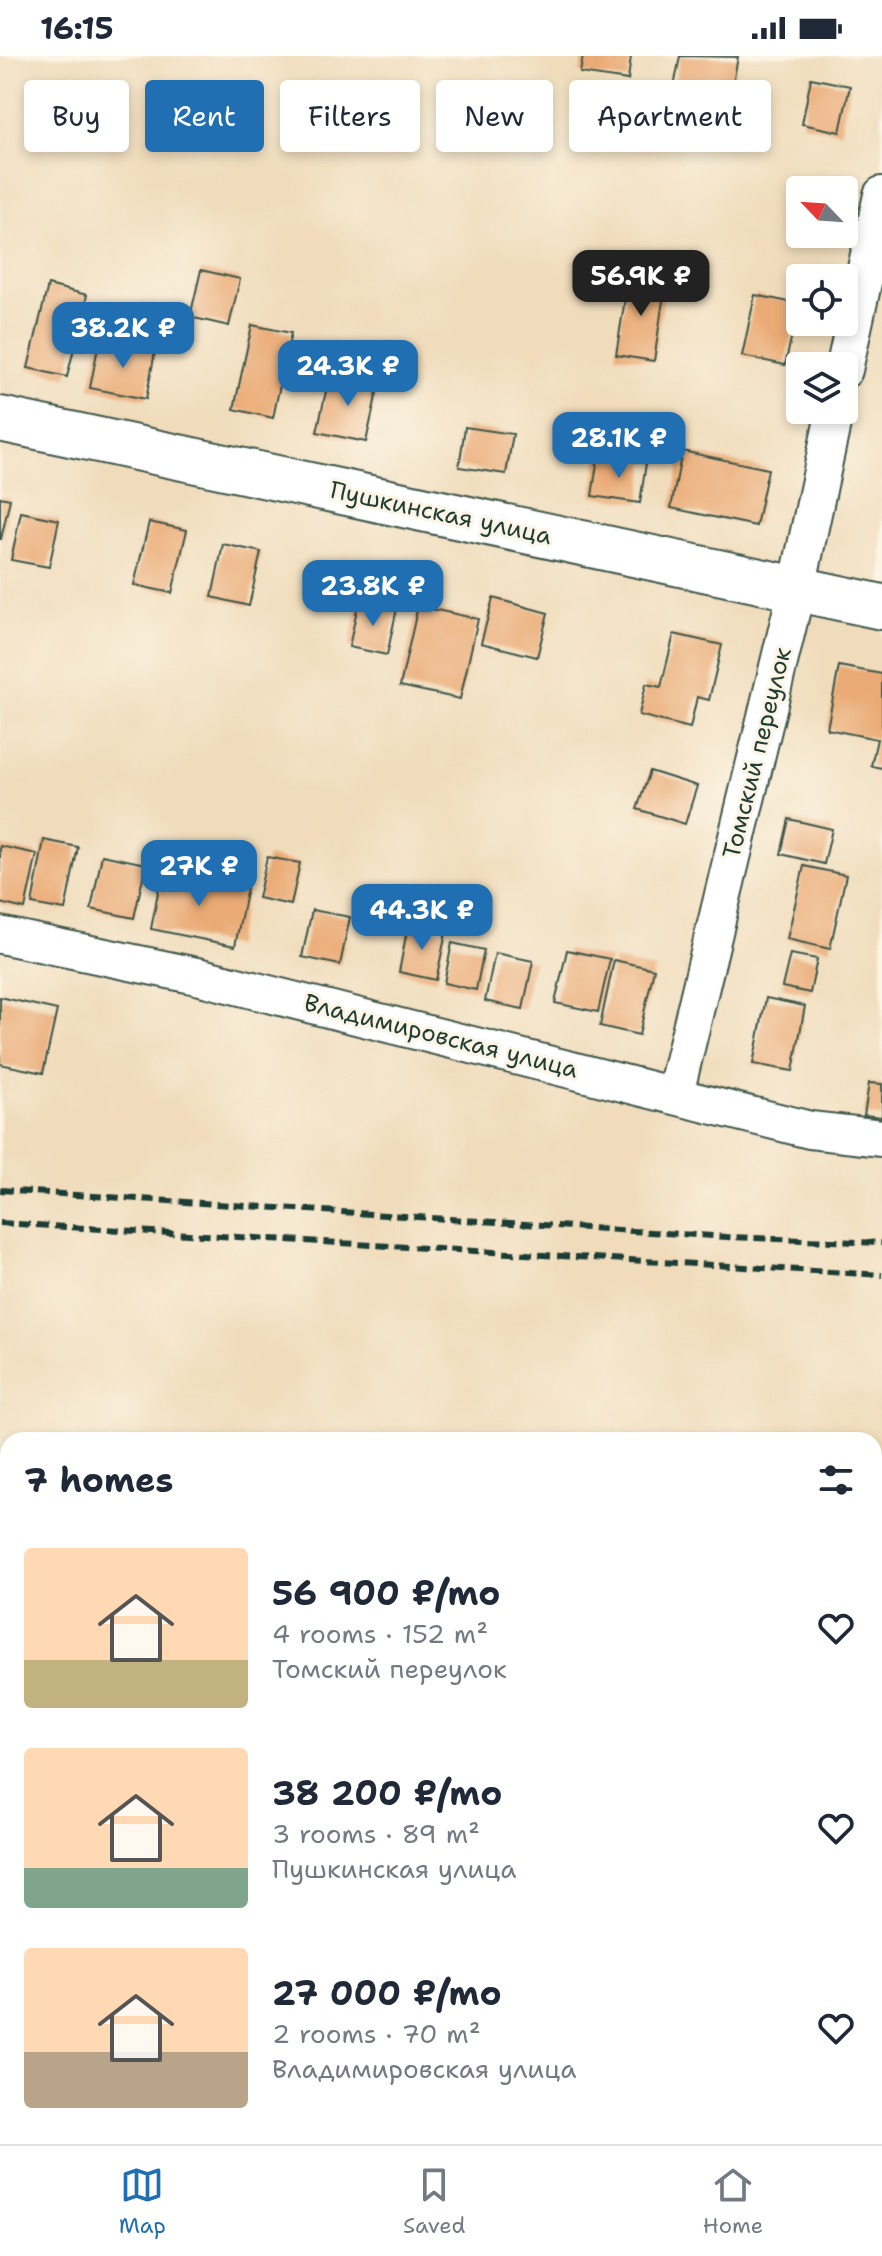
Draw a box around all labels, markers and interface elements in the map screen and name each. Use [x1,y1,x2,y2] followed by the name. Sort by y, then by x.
[40,8,114,49] text: 16:15
[24,80,129,152] chip: Buy
[145,80,264,152] chip: Rent
[280,80,420,152] chip: Filters
[436,80,553,152] chip: New
[569,80,771,152] chip: Apartment
[786,176,858,248] north arrow
[786,176,858,424] map controls
[567,250,715,318] pin: 56.9K ₽
[590,258,692,293] text: 56.9K ₽
[786,264,858,336] button: locate
[49,302,197,370] pin: 38.2K ₽
[70,310,176,345] text: 38.2K ₽
[274,340,422,408] pin: 24.3K ₽
[296,348,400,383] text: 24.3K ₽
[786,352,858,424] button: layers
[545,412,693,480] pin: 28.1K ₽
[570,420,668,455] text: 28.1K ₽
[327,474,555,552] street label: Пушкинская улица
[299,560,447,628] pin: 23.8K ₽
[320,568,426,603] text: 23.8K ₽
[715,644,799,862] street label: Томский переулок
[143,840,255,908] pin: 27K ₽
[159,848,239,883] text: 27K ₽
[348,884,496,952] pin: 44.3K ₽
[369,892,475,927] text: 44.3K ₽
[301,986,581,1086] street label: Владимировская улица
[24,1457,173,1503] text: 7 homes
[814,1458,858,1502] icon: filters
[272,1570,500,1616] text: 56 900 ₽/mo
[88,1580,184,1676] icon: home
[814,1606,858,1650] icon: heart
[272,1616,488,1651] text: 4 rooms · 152 m²
[272,1651,507,1686] text: Томский переулок
[272,1770,502,1816] text: 38 200 ₽/mo
[88,1780,184,1876] icon: home
[814,1806,858,1850] icon: heart
[272,1816,480,1851] text: 3 rooms · 89 m²
[272,1851,516,1886] text: Пушкинская улица
[272,1970,502,2016] text: 27 000 ₽/mo
[88,1980,184,2076] icon: home
[814,2006,858,2050] icon: heart
[272,2016,481,2051] text: 2 rooms · 70 m²
[272,2051,576,2086] text: Владимировская улица
[119,2163,166,2240] tab: Map
[403,2163,466,2240] tab: Saved
[703,2163,763,2240] tab: Home

